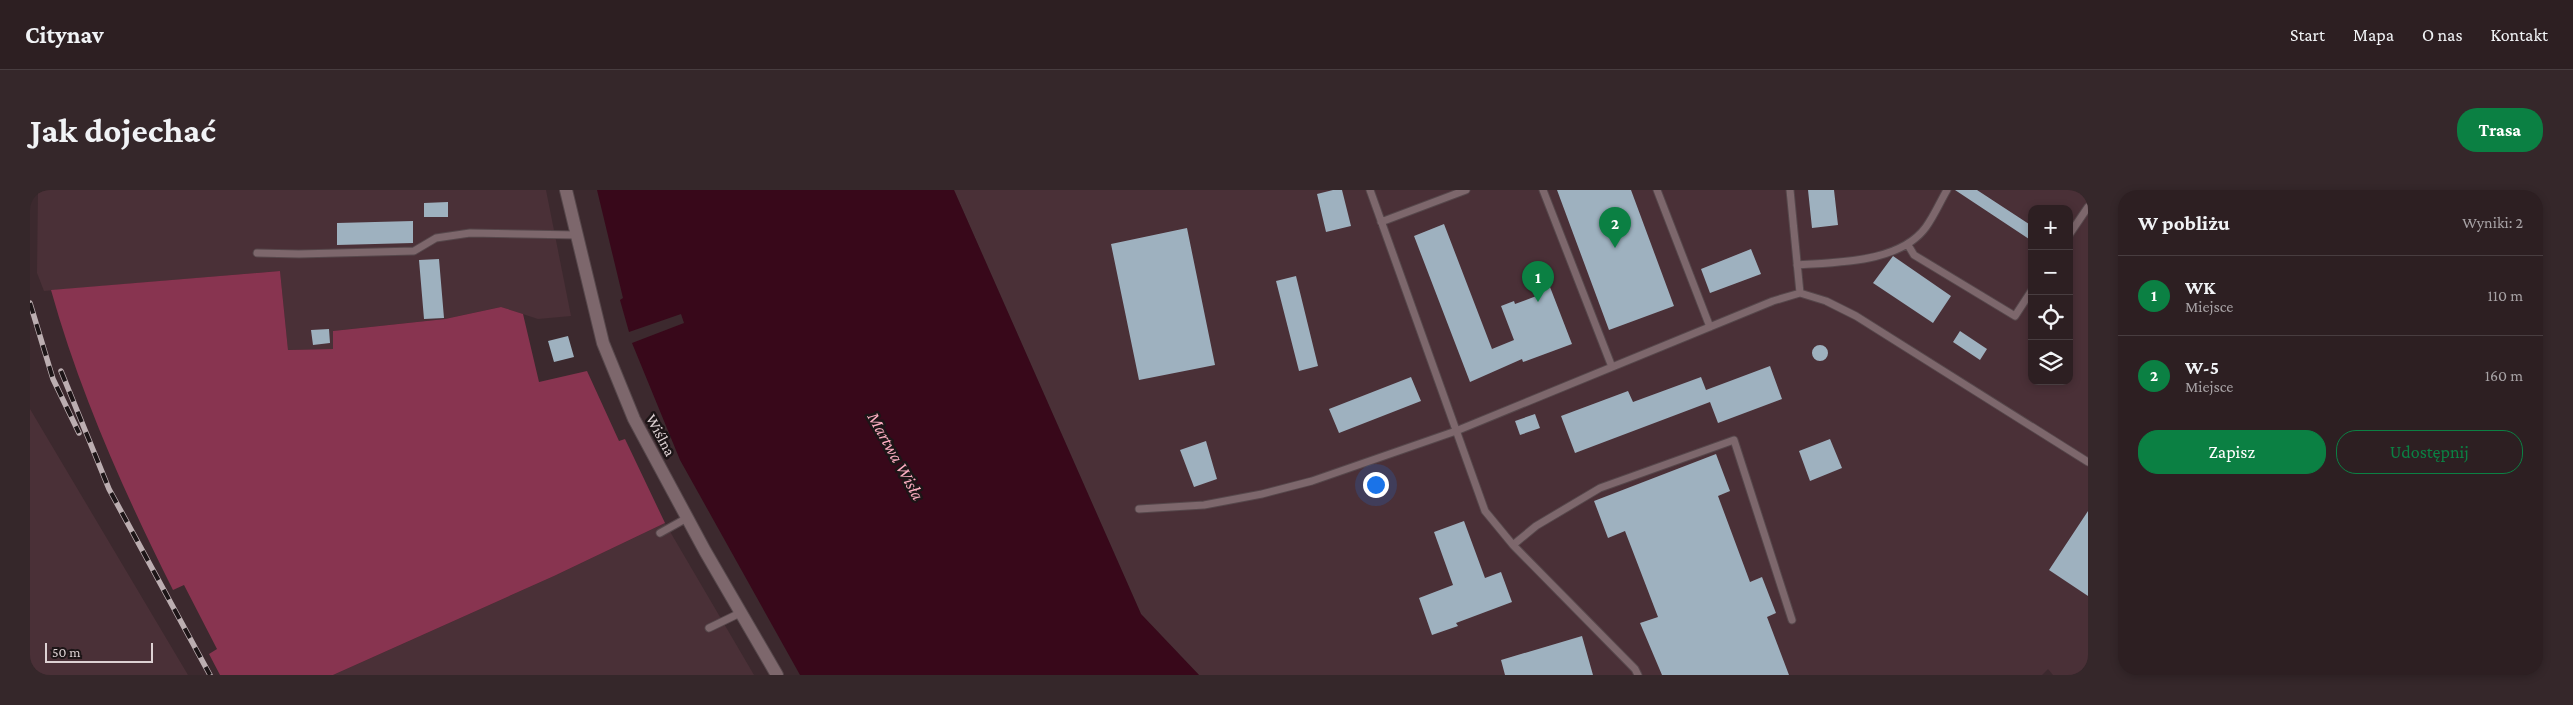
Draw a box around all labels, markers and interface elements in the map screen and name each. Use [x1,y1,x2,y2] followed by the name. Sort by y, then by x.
[25,21,104,48] text: Citynav
[2290,25,2325,45] text: Start
[2353,25,2394,45] text: Mapa
[2422,25,2463,45] text: O nas
[2491,25,2548,45] text: Kontakt
[2457,108,2543,152] button: Trasa
[30,111,216,150] text: Jak dojechać
[2028,205,2073,385] map controls
[2028,205,2073,250] button: +
[1599,207,1631,248] pin: 2
[2138,211,2230,235] text: W pobliżu
[2462,214,2523,231] text: Wyniki: 2
[2028,250,2073,295] button: −
[1522,261,1554,302] pin: 1
[2185,277,2215,298] text: WK
[2151,287,2157,304] text: 1
[2487,287,2523,304] text: 110 m
[2028,295,2073,340] button: locate
[2185,298,2233,315] text: Miejsce
[2028,340,2073,385] button: layers
[2185,357,2219,378] text: W-5
[2150,367,2158,384] text: 2
[2485,367,2523,384] text: 160 m
[2185,378,2233,395] text: Miejsce
[863,408,929,504] water label: Martwa Wisła
[643,411,679,459] street label: Wiślna
[2138,430,2326,474] button: Zapisz
[2336,430,2523,474] button: Udostępnij
[1363,472,1389,498] your location
[45,640,152,663] scale bar
[52,644,80,660] text: 50 m

